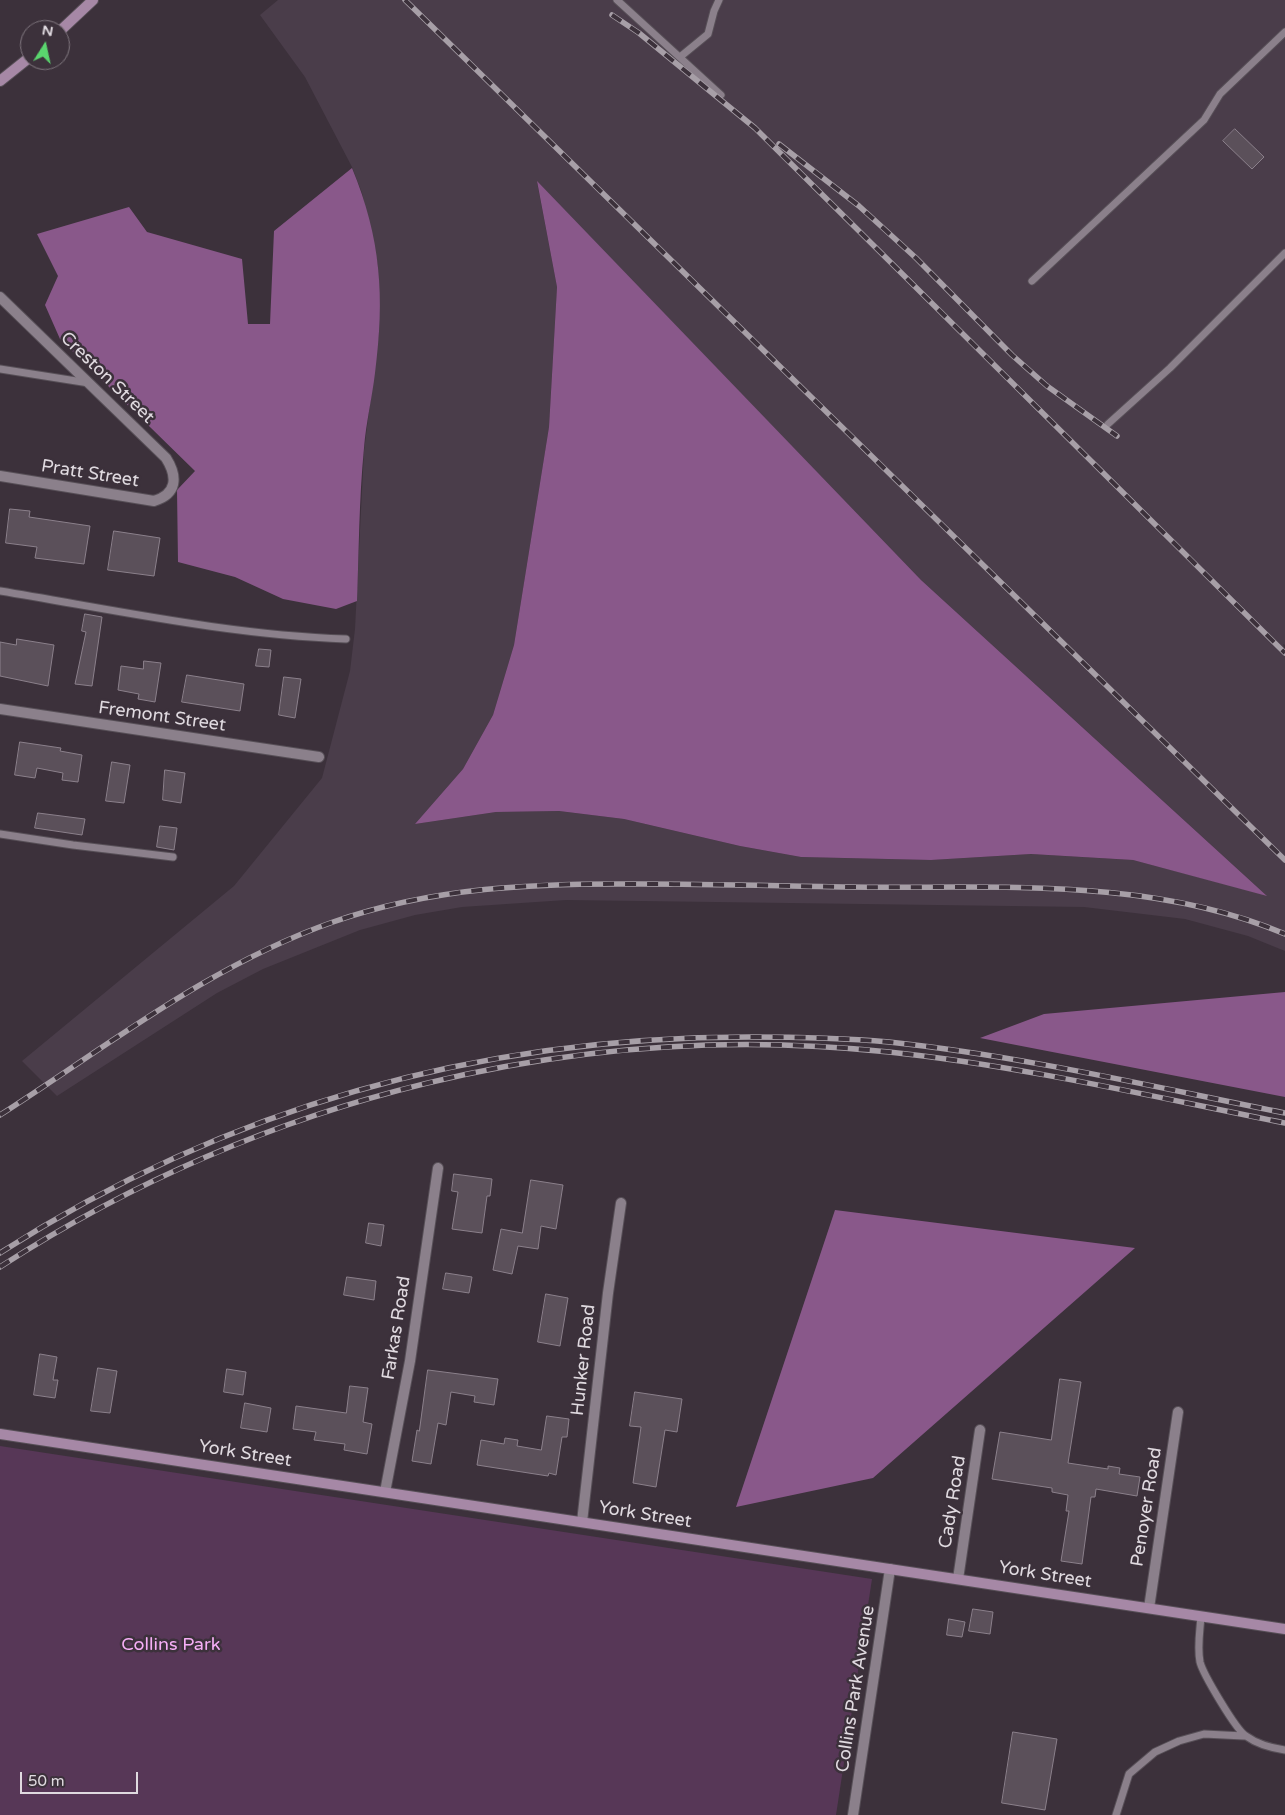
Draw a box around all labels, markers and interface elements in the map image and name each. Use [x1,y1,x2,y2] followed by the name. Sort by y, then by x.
[20,20,70,70] north arrow
[41,21,55,40] text: N
[55,328,159,428] street label: Creston Street
[40,456,140,492] street label: Pratt Street
[97,697,227,737] street label: Fremont Street
[378,1275,416,1381] street label: Farkas Road
[567,1303,601,1417] street label: Hunker Road
[197,1436,293,1472] street label: York Street
[1127,1446,1167,1568] street label: Penoyer Road
[935,1454,971,1550] street label: Cady Road
[597,1497,693,1533] street label: York Street
[997,1557,1093,1593] street label: York Street
[832,1604,880,1774] street label: Collins Park Avenue
[121,1634,221,1656] park label: Collins Park
[22,1762,140,1794] scale bar
[28,1772,65,1790] text: 50 m

